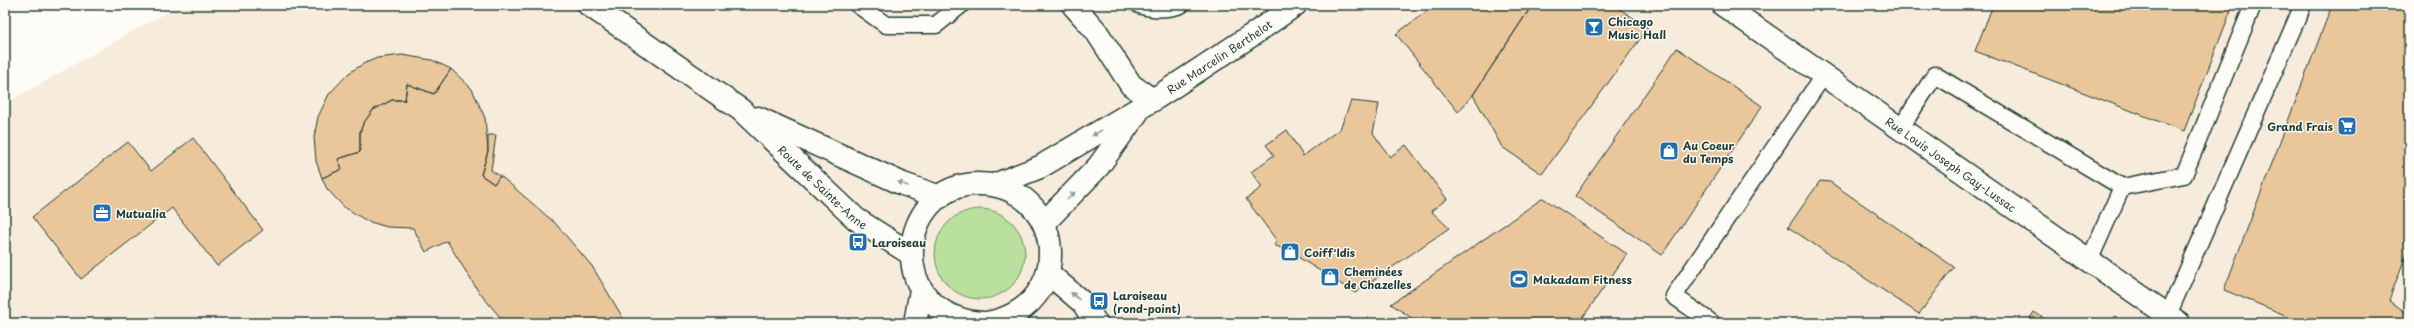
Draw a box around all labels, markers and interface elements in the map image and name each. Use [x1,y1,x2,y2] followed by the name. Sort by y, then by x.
[1608,13,1666,43] place label: Chicago Music Hall
[1163,15,1276,97] street label: Rue Marcelin Berthelot
[1583,16,1605,38] bar icon: Chicago Music Hall
[1882,113,2020,216] street label: Rue Louis Joseph Gay-Lussac
[2336,115,2358,137] supermarket icon: Grand Frais
[2267,118,2333,135] place label: Grand Frais
[1091,129,1102,136] one-way arrow
[1682,137,1735,167] place label: Au Coeur du Temps
[1658,140,1680,162] shop icon: Au Coeur du Temps
[774,141,871,233] street label: Route de Sainte-Anne
[897,181,909,187] one-way arrow
[1067,191,1076,201] one-way arrow
[91,202,113,224] office icon: Mutualia
[116,205,167,222] place label: Mutualia
[847,231,869,253] bus stop icon: Laroiseau
[872,234,926,251] place label: Laroiseau
[1279,241,1301,263] shop icon: Coiff'Idis
[1304,244,1355,261] place label: Coiff'Idis
[1344,263,1412,293] place label: Cheminées de Chazelles
[1319,266,1341,288] shop icon: Cheminées de Chazelles
[1508,268,1530,290] sports icon: Makadam Fitness
[1533,271,1632,288] place label: Makadam Fitness
[1113,287,1181,317] place label: Laroiseau (rond-point)
[1088,290,1110,312] bus stop icon: Laroiseau (rond-point)
[1069,291,1080,300] one-way arrow

